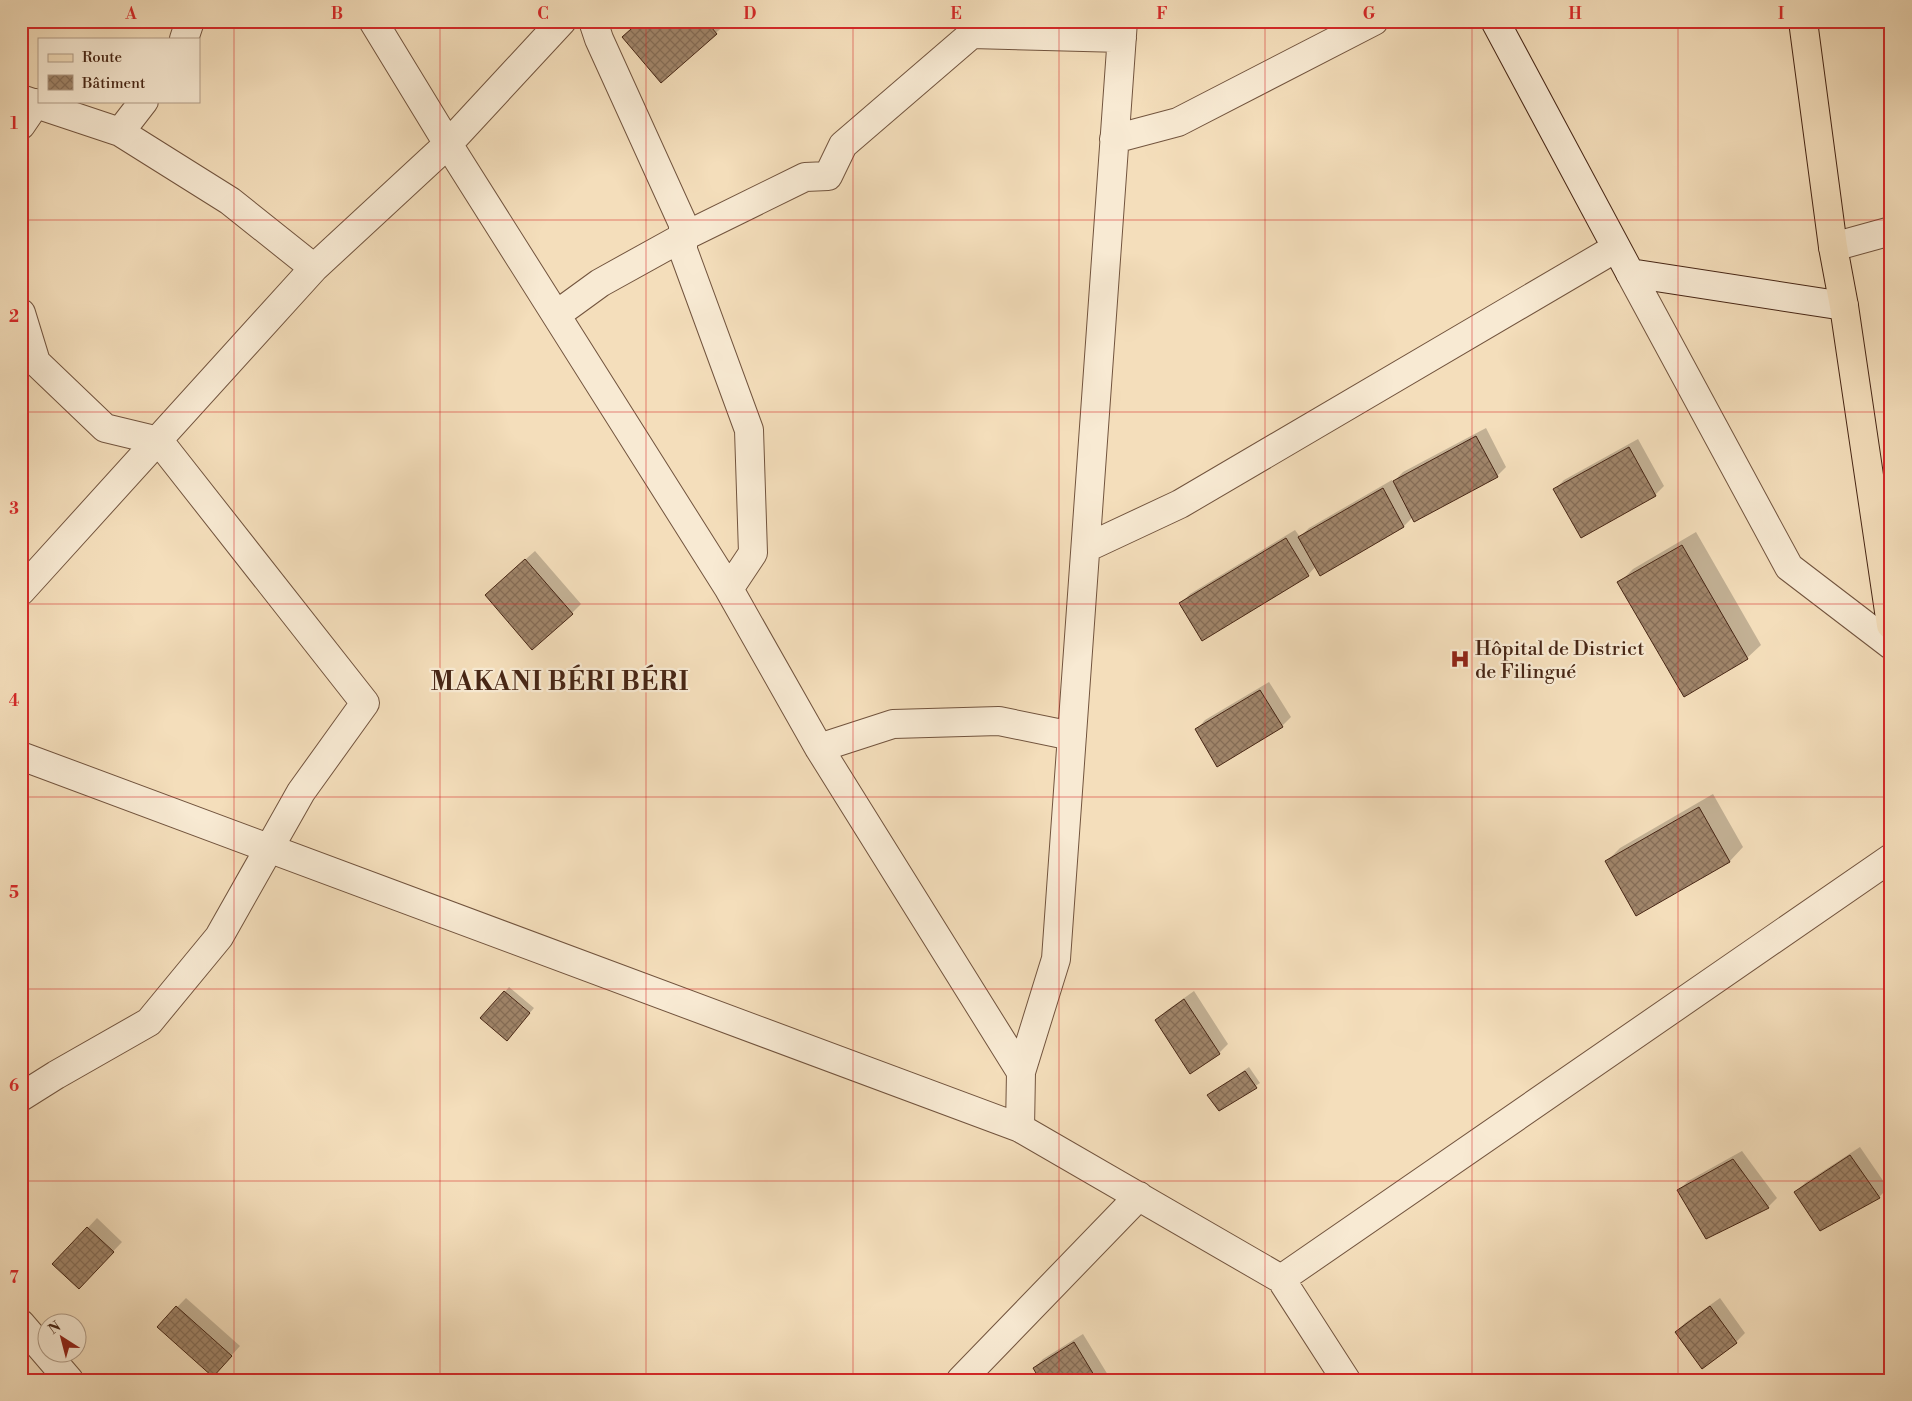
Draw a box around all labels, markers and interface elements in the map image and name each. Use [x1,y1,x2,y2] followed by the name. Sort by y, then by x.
[124,4,137,24] text: A
[331,4,343,24] text: B
[537,4,549,24] text: C
[744,4,757,24] text: D
[950,4,962,24] text: E
[1156,4,1168,24] text: F
[1363,4,1376,24] text: G
[1568,4,1582,24] text: H
[1778,4,1784,24] text: I
[38,38,200,102] legend
[82,48,122,67] text: Route
[81,74,146,93] text: Bâtiment
[10,114,18,134] text: 1
[9,307,19,327] text: 2
[9,499,19,519] text: 3
[1475,637,1644,685] place label: Hôpital de District de Filingué
[1449,648,1471,670] hospital icon: Hôpital de District de Filingué
[431,664,689,698] district label: MAKANI BÉRI BÉRI
[9,691,20,711] text: 4
[9,883,19,903] text: 5
[9,1076,19,1096] text: 6
[9,1268,19,1288] text: 7
[38,1314,88,1364] north arrow
[45,1318,65,1339] text: N

